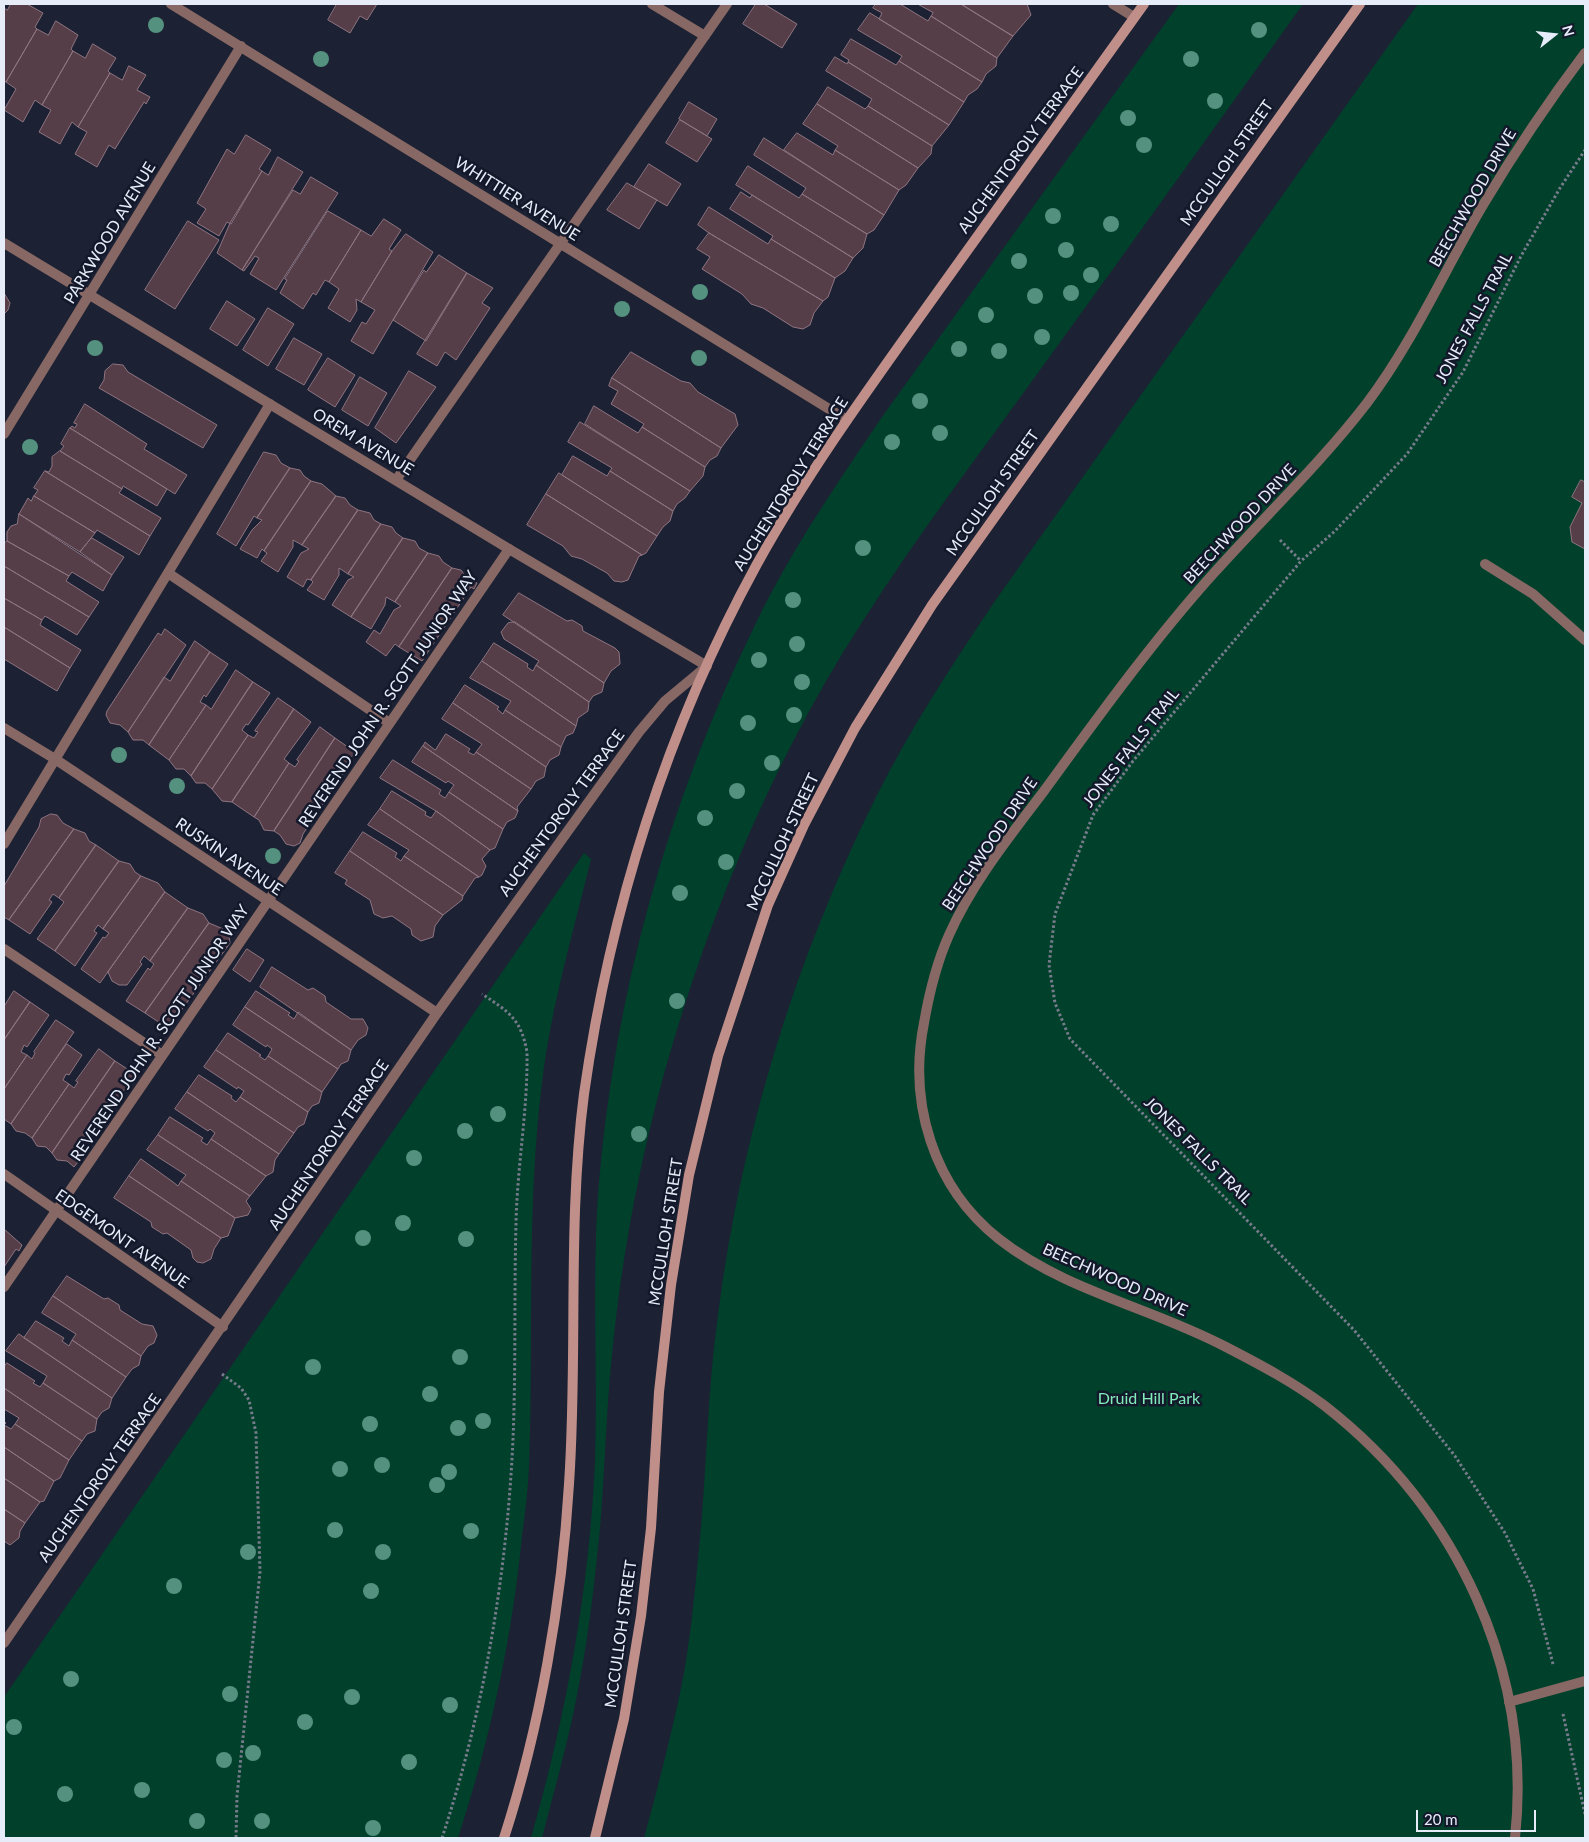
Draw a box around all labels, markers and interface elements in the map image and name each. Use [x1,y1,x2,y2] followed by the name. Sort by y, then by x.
[1529,10,1579,60] north arrow
[1559,23,1579,38] text: N
[954,63,1088,237] street label: AUCHENTOROLY TERRACE
[1176,97,1278,229] street label: MCCULLOH STREET
[1426,125,1520,271] street label: BEECHWOOD DRIVE
[451,153,583,245] street label: WHITTIER AVENUE
[60,159,160,307] street label: PARKWOOD AVENUE
[1431,249,1517,387] street label: JONES FALLS TRAIL
[730,394,852,574] street label: AUCHENTOROLY TERRACE
[309,404,417,480] street label: OREM AVENUE
[942,427,1044,559] street label: MCCULLOH STREET
[1180,460,1300,588] street label: BEECHWOOD DRIVE
[295,567,481,831] street label: REVEREND JOHN R. SCOTT JUNIOR WAY
[1079,685,1183,811] street label: JONES FALLS TRAIL
[495,726,629,900] street label: AUCHENTOROLY TERRACE
[743,770,823,914] street label: MCCULLOH STREET
[938,774,1042,914] street label: BEECHWOOD DRIVE
[172,814,286,900] street label: RUSKIN AVENUE
[67,901,253,1165] street label: REVEREND JOHN R. SCOTT JUNIOR WAY
[265,1056,393,1234] street label: AUCHENTOROLY TERRACE
[1140,1093,1256,1209] street label: JONES FALLS TRAIL
[645,1157,687,1307] street label: MCCULLOH STREET
[51,1186,193,1292] street label: EDGEMONT AVENUE
[1040,1239,1190,1321] street label: BEECHWOOD DRIVE
[1098,1389,1200,1409] park label: Druid Hill Park
[34,1390,166,1566] street label: AUCHENTOROLY TERRACE
[601,1559,641,1709] street label: MCCULLOH STREET
[1419,1800,1539,1832] scale bar
[1424,1810,1458,1828] text: 20 m

